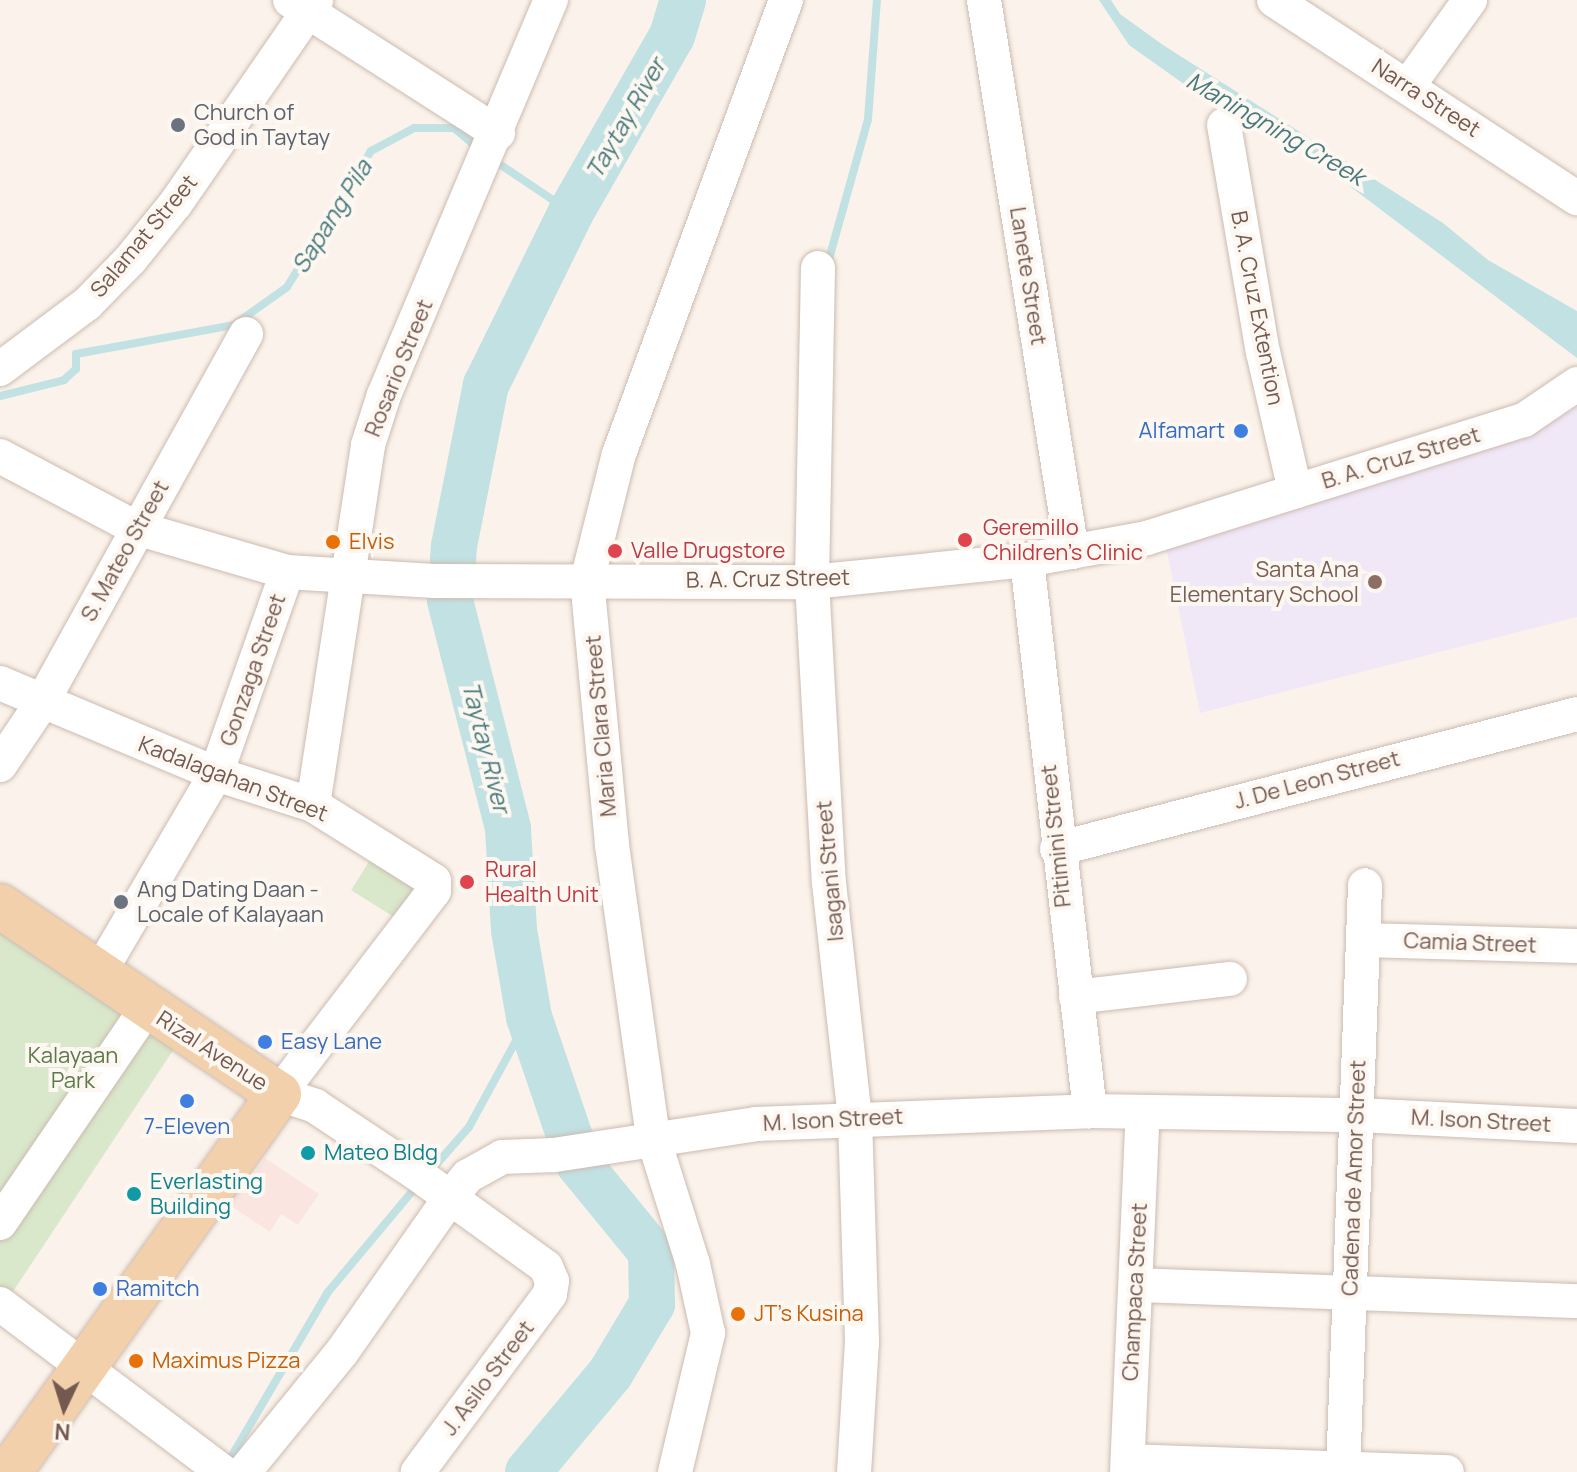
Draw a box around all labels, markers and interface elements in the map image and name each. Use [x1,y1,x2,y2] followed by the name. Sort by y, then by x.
[579,53,671,183] water label: Taytay River
[1367,53,1485,143] street label: Narra Street
[1182,65,1370,191] water label: Maningning Creek
[194,99,330,150] place label: Church of God in Taytay
[169,116,187,134] marker: Church of God in Taytay
[285,154,377,278] water label: Sapang Pila
[85,169,203,303] street label: Salamat Street
[1004,205,1052,347] street label: Lanete Street
[1225,208,1289,408] street label: B. A. Cruz Extention
[359,296,439,440] street label: Rosario Street
[1139,418,1225,444] place label: Alfamart
[1319,421,1483,495] street label: B. A. Cruz Street
[1232,422,1250,440] marker: Alfamart
[75,476,175,626] street label: S. Mateo Street
[983,514,1143,566] place label: Geremillo Children's Clinic
[349,529,395,555] place label: Elvis
[954,529,976,551] marker: Geremillo Children's Clinic
[324,533,342,551] marker: Elvis
[631,538,785,564] place label: Valle Drugstore
[606,542,624,560] marker: Valle Drugstore
[1170,556,1359,608] place label: Santa Ana Elementary School
[686,564,850,594] street label: B. A. Cruz Street
[1366,573,1384,591] marker: Santa Ana Elementary School
[215,591,291,749] street label: Gonzaga Street
[580,634,622,818] street label: Maria Clara Street
[457,679,517,815] water label: Taytay River
[135,731,331,827] street label: Kadalagahan Street
[1231,745,1403,815] street label: J. De Leon Street
[1035,763,1077,909] street label: Pitimini Street
[811,799,849,943] street label: Isagani Street
[485,856,599,908] place label: Rural Health Unit
[456,871,478,893] marker: Rural Health Unit
[137,876,324,928] place label: Ang Dating Daan - Locale of Kalayaan
[112,893,130,911] marker: Ang Dating Daan - Locale of Kalayaan
[1403,927,1537,959] street label: Camia Street
[152,1005,272,1097] street label: Rizal Avenue
[281,1029,382,1055] place label: Easy Lane
[256,1033,274,1051] marker: Easy Lane
[28,1042,118,1094] park label: Kalayaan Park
[1337,1060,1371,1296] street label: Cadena de Amor Street
[178,1092,196,1110] marker: 7-Eleven
[762,1103,904,1137] street label: M. Ison Street
[1410,1104,1552,1138] street label: M. Ison Street
[144,1114,230,1140] place label: 7-Eleven
[324,1140,438,1166] place label: Mateo Bldg
[299,1144,317,1162] marker: Mateo Bldg
[150,1168,263,1220] place label: Everlasting Building
[125,1185,143,1203] marker: Everlasting Building
[1117,1202,1153,1382] street label: Champaca Street
[116,1276,200,1302] place label: Ramitch
[91,1280,109,1298] marker: Ramitch
[754,1301,864,1327] place label: JT's Kusina
[729,1305,747,1323] marker: JT's Kusina
[436,1315,540,1441] street label: J. Asilo Street
[152,1348,300,1374] place label: Maximus Pizza
[127,1352,145,1370] marker: Maximus Pizza
[24,1368,104,1448] north arrow
[53,1416,71,1447] text: N

